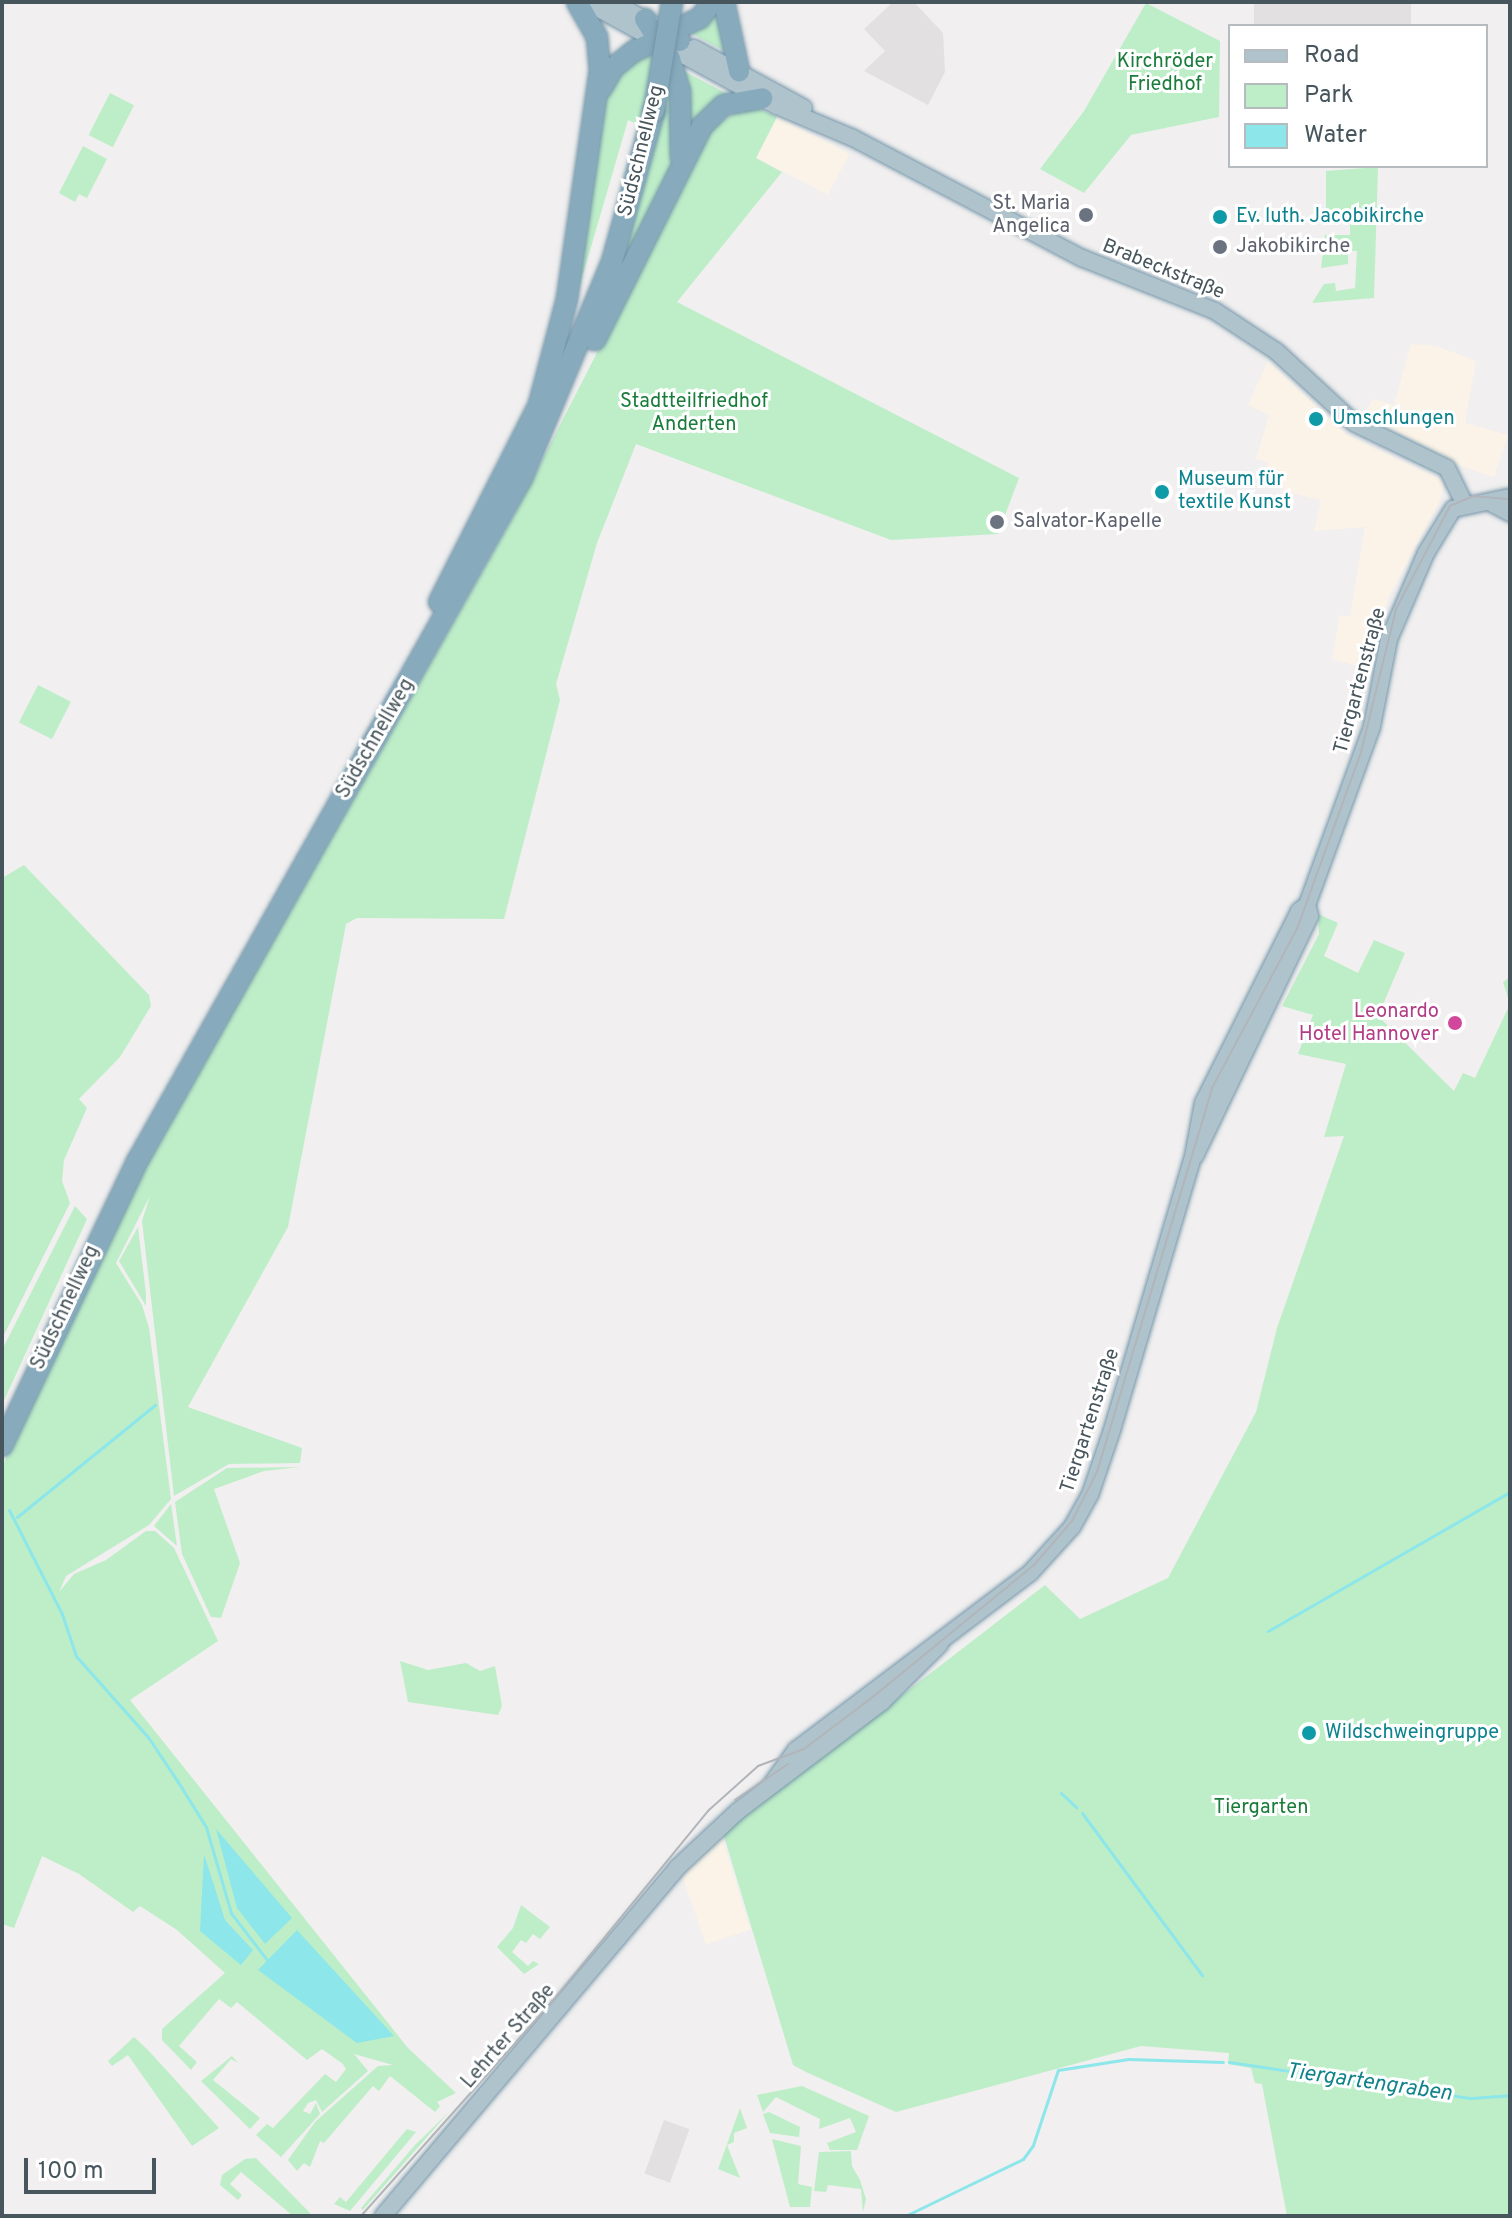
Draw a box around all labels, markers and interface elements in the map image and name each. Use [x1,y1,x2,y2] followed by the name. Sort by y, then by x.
[1228,24,1488,168] legend
[1304,41,1360,71] text: Road
[1117,50,1213,97] park label: Kirchröder Friedhof
[1304,81,1354,111] text: Park
[614,83,670,219] street label: Südschnellweg
[1304,121,1367,151] text: Water
[992,192,1070,239] place label: St. Maria Angelica
[1236,205,1424,229] place label: Ev. luth. Jacobikirche
[1077,206,1095,224] marker: St. Maria Angelica
[1211,208,1229,226] marker: Ev. luth. Jacobikirche
[1098,235,1228,305] street label: Brabeckstraße
[1236,235,1350,259] place label: Jakobikirche
[1211,238,1229,256] marker: Jakobikirche
[620,391,768,438] park label: Stadtteilfriedhof Anderten
[1332,407,1455,431] place label: Umschlungen
[1307,410,1325,428] marker: Umschlungen
[1178,468,1291,515] place label: Museum für textile Kunst
[1153,483,1171,501] marker: Museum für textile Kunst
[1013,510,1162,534] place label: Salvator-Kapelle
[988,513,1006,531] marker: Salvator-Kapelle
[1330,605,1392,757] street label: Tiergartenstraße
[332,675,420,803] street label: Südschnellweg
[1299,1000,1439,1047] place label: Leonardo Hotel Hannover
[1446,1014,1464,1032] marker: Leonardo Hotel Hannover
[27,1242,105,1374] street label: Südschnellweg
[1056,1346,1126,1496] street label: Tiergartenstraße
[1325,1721,1499,1745] place label: Wildschweingruppe
[1300,1724,1318,1742] marker: Wildschweingruppe
[1214,1796,1308,1820] park label: Tiergarten
[457,1980,561,2094] street label: Lehrter Straße
[1284,2058,1454,2108] water label: Tiergartengraben
[28,2142,160,2192] scale bar
[38,2157,104,2187] text: 100 m

